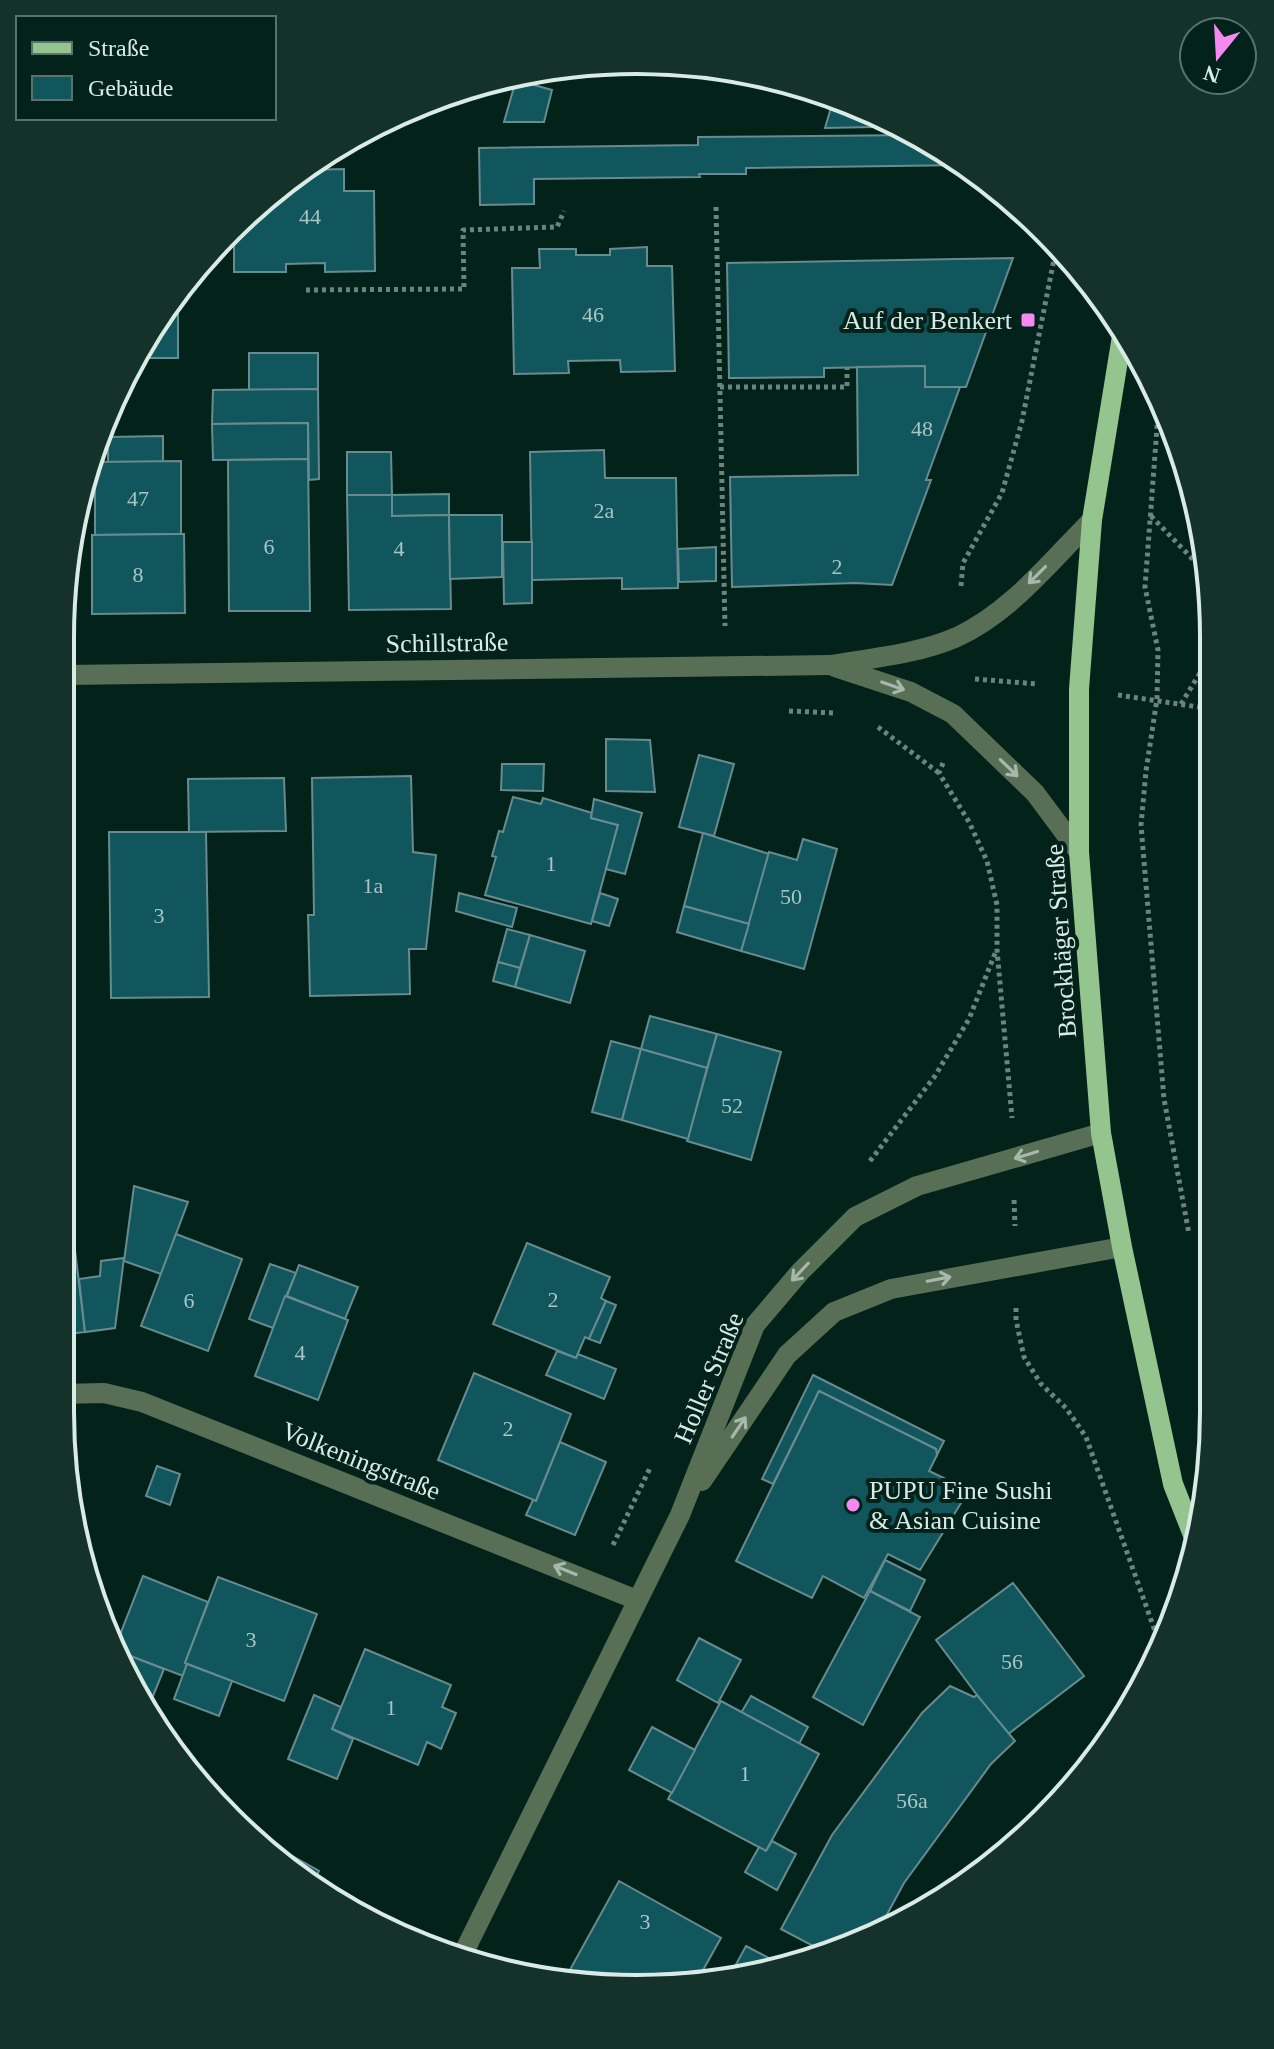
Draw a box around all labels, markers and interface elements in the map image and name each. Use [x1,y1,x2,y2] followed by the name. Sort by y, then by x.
[16,16,276,120] legend
[1178,16,1258,96] north arrow
[88,35,149,61] text: Straße
[1200,60,1223,89] text: N
[88,75,173,101] text: Gebäude
[299,204,321,229] house number: 44
[582,302,604,327] house number: 46
[843,306,1013,335] place label: Auf der Benkert
[1019,311,1037,329] marker: Auf der Benkert
[911,416,933,441] house number: 48
[127,486,149,511] house number: 47
[594,498,615,523] house number: 2a
[264,534,275,559] house number: 6
[394,536,405,561] house number: 4
[832,554,843,579] house number: 2
[133,562,144,587] house number: 8
[1028,565,1047,585] one-way arrow
[385,627,509,659] street label: Schillstraße
[880,680,905,695] one-way arrow
[999,758,1018,777] one-way arrow
[1040,843,1082,1039] street label: Brockhäger Straße
[546,851,557,876] house number: 1
[363,873,384,898] house number: 1a
[780,884,802,909] house number: 50
[154,903,165,928] house number: 3
[721,1093,743,1118] house number: 52
[1014,1149,1039,1163] one-way arrow
[792,1262,810,1282] one-way arrow
[925,1271,951,1286] one-way arrow
[548,1287,559,1312] house number: 2
[184,1288,195,1313] house number: 6
[668,1308,750,1448] street label: Holler Straße
[295,1340,306,1365] house number: 4
[277,1416,445,1506] street label: Volkeningstraße
[503,1416,514,1441] house number: 2
[731,1416,747,1438] one-way arrow
[869,1476,1053,1535] place label: PUPU Fine Sushi & Asian Cuisine
[844,1496,862,1514] marker: PUPU Fine Sushi & Asian Cuisine
[553,1562,578,1576] one-way arrow
[246,1627,257,1652] house number: 3
[1001,1649,1023,1674] house number: 56
[386,1695,397,1720] house number: 1
[740,1761,751,1786] house number: 1
[896,1788,928,1813] house number: 56a
[640,1909,651,1934] house number: 3

